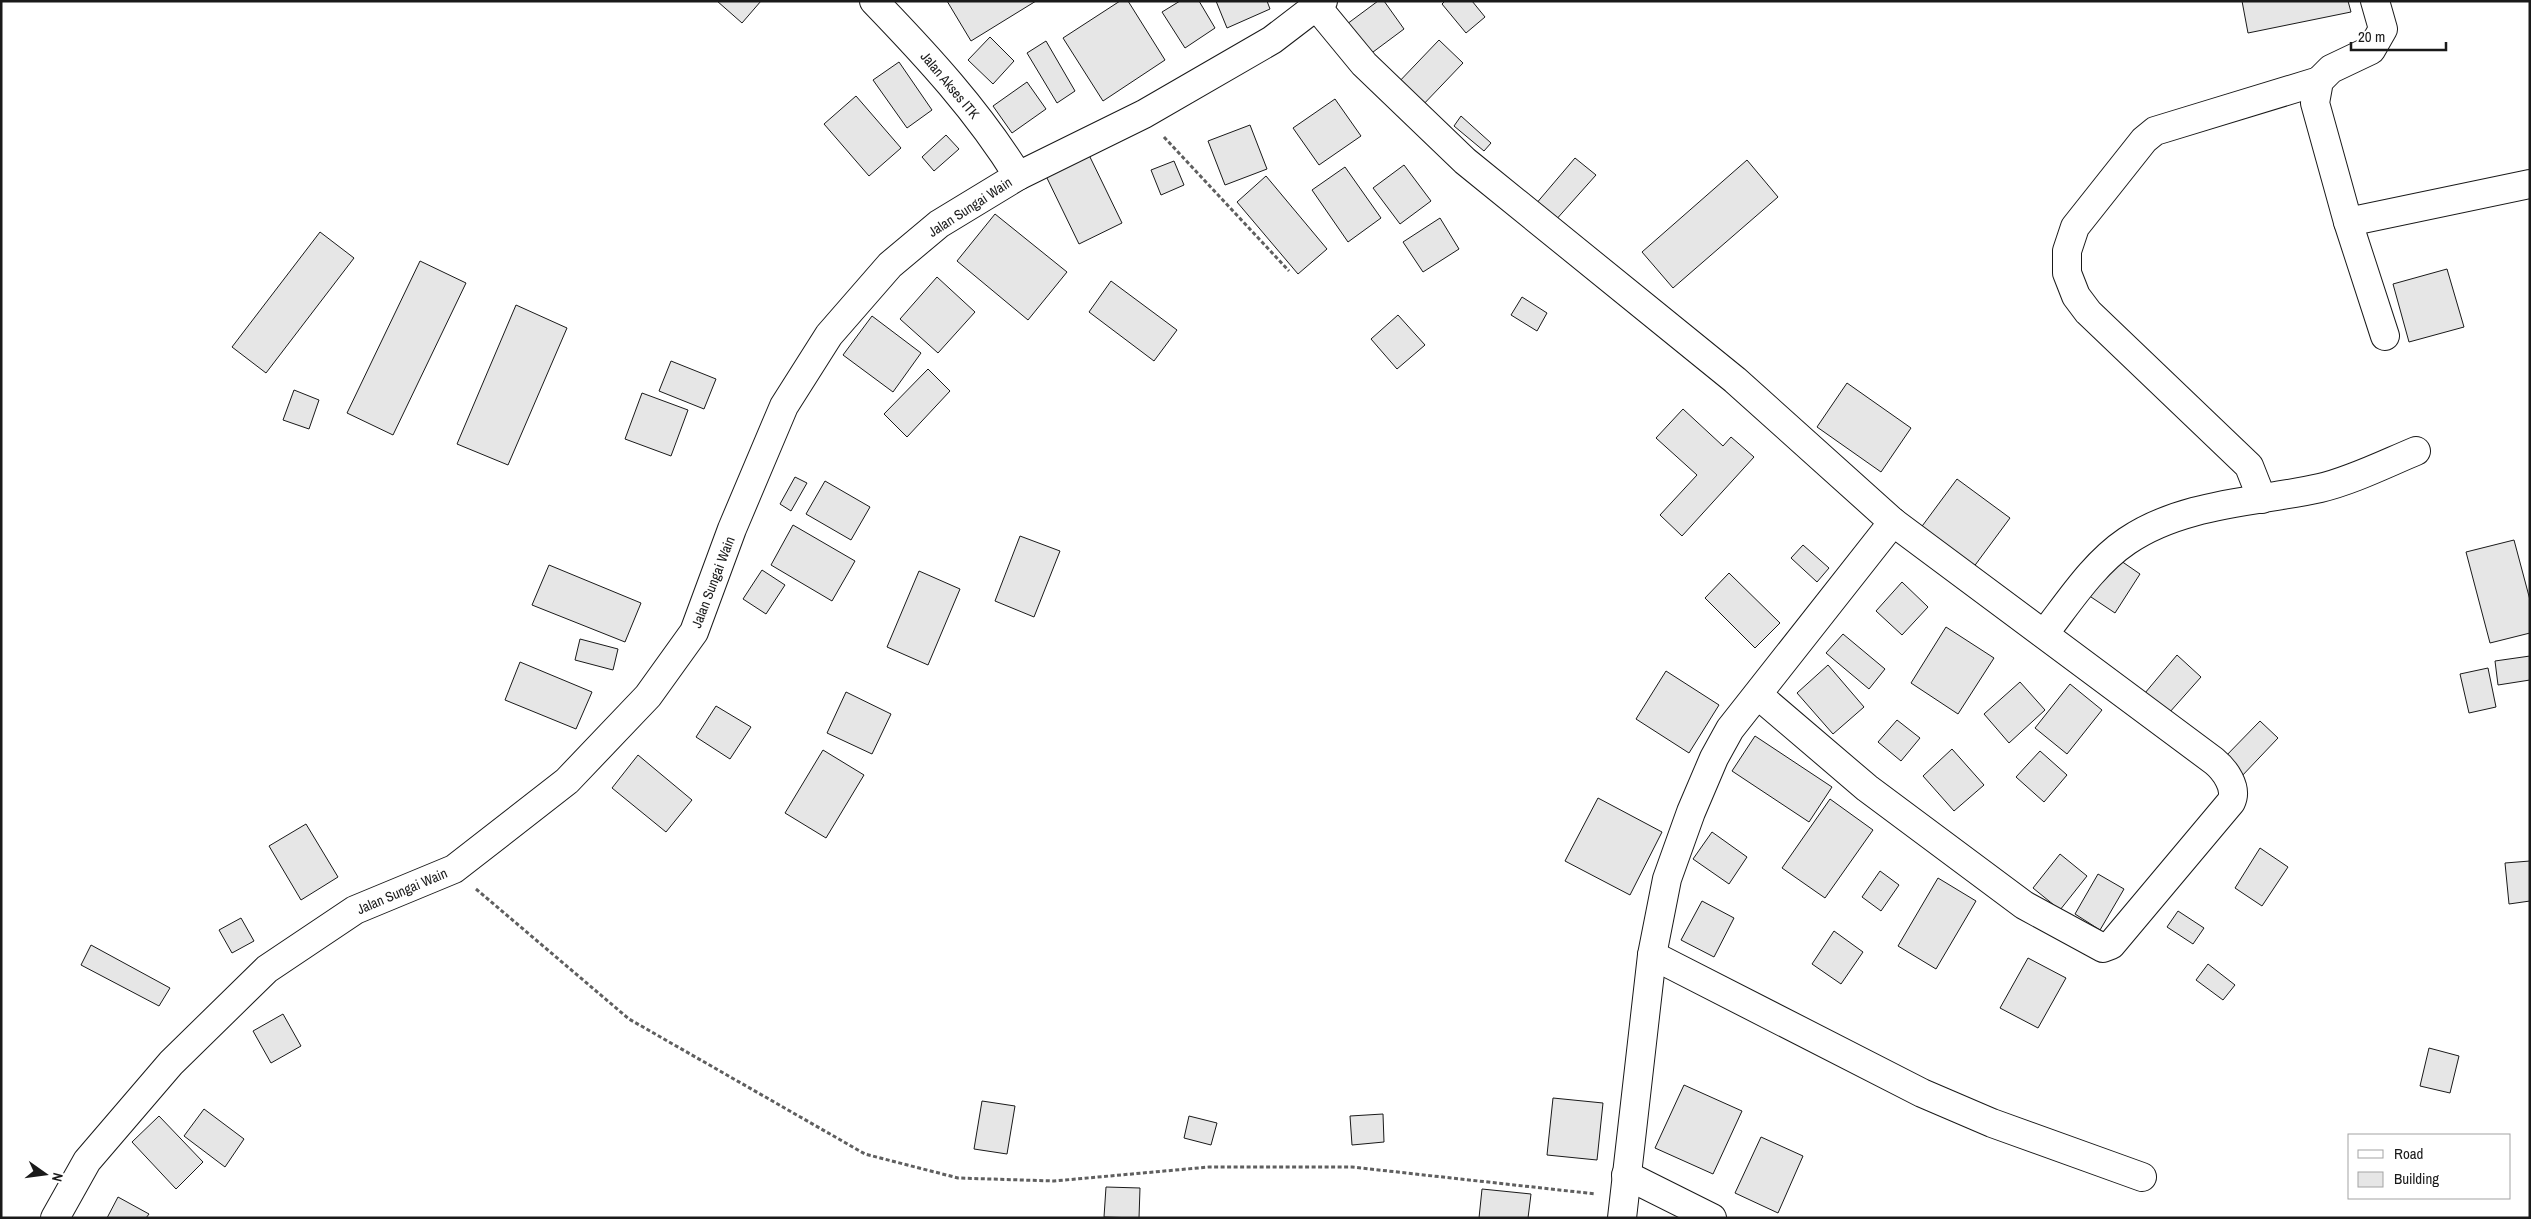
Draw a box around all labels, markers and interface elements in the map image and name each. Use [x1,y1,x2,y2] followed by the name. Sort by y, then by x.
[2351,20,2446,52] scale bar
[2358,26,2385,47] text: 20 m
[917,48,984,123] street label: Jalan Akses ITK
[925,173,1015,241] street label: Jalan Sungai Wain
[687,534,739,630] street label: Jalan Sungai Wain
[354,864,450,918] street label: Jalan Sungai Wain
[2348,1134,2511,1199] legend
[2394,1143,2423,1164] text: Road
[20,1149,70,1199] north arrow
[2394,1168,2439,1189] text: Building
[48,1171,67,1183] text: N

